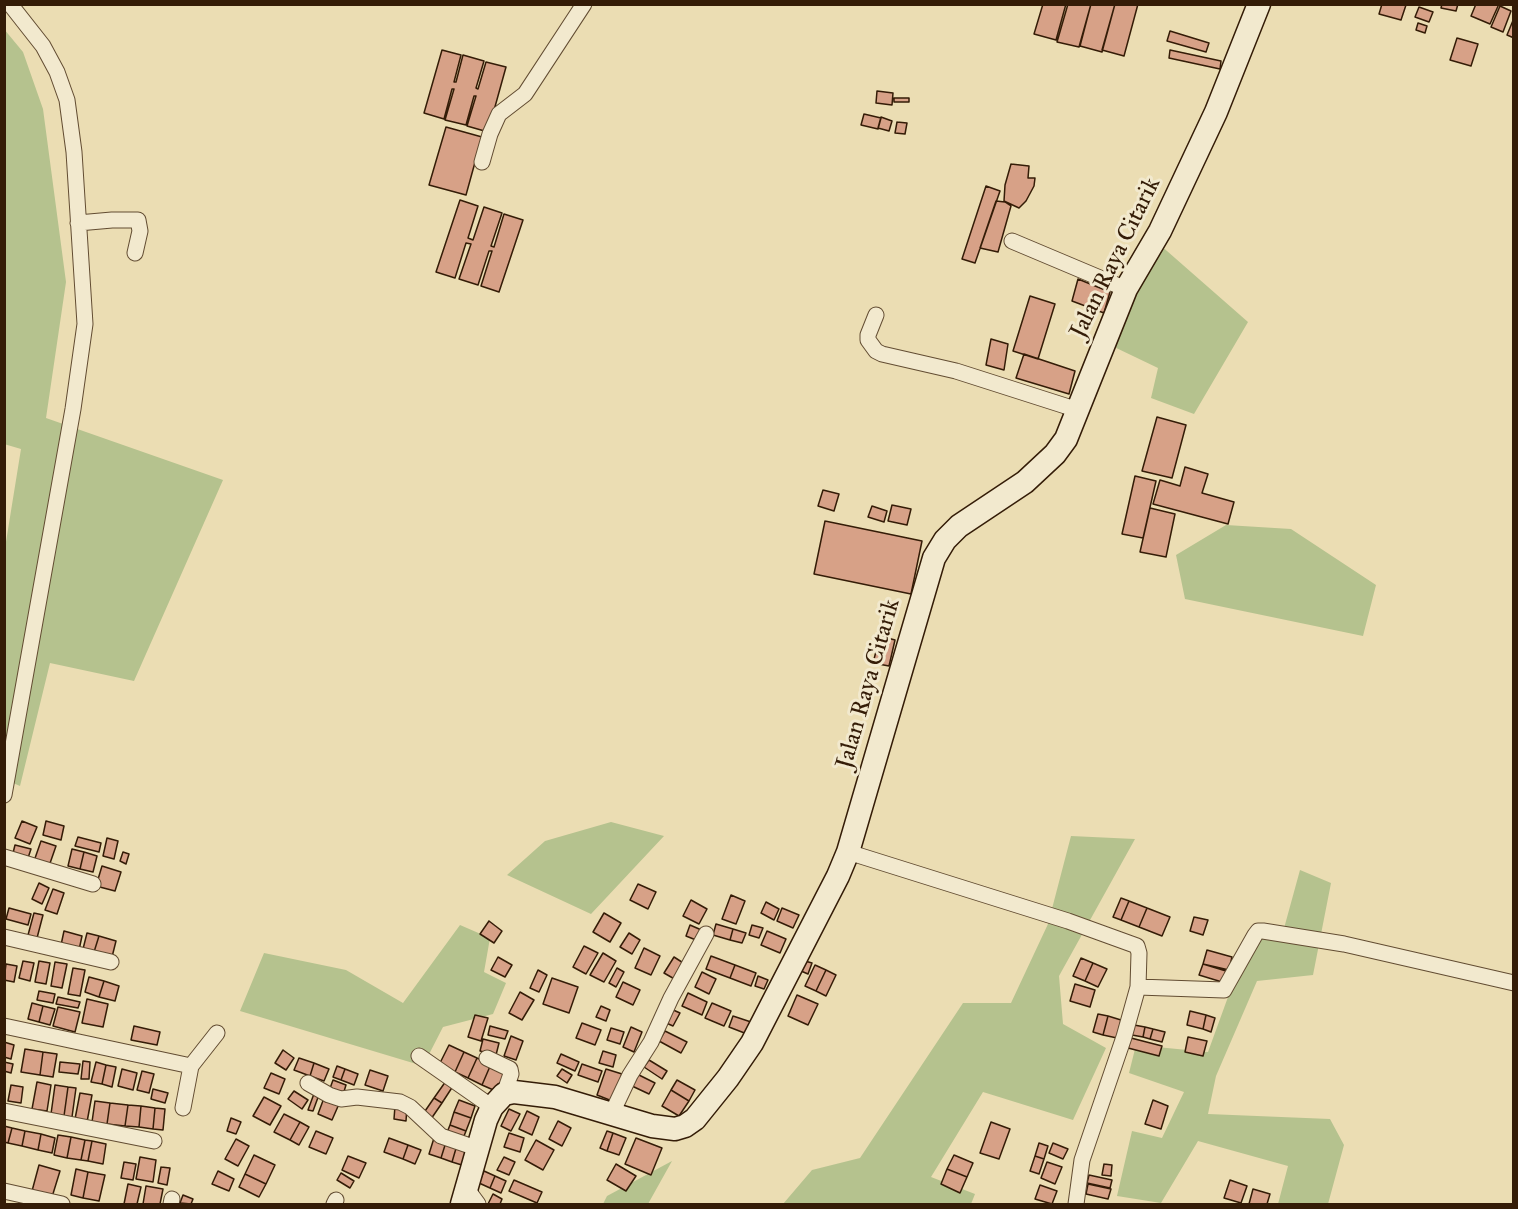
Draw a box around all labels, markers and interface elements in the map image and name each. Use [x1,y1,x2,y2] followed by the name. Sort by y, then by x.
[1065,173,1167,343] street label: Jalan Raya Citarik
[831,596,907,772] street label: Jalan Raya Citarik

